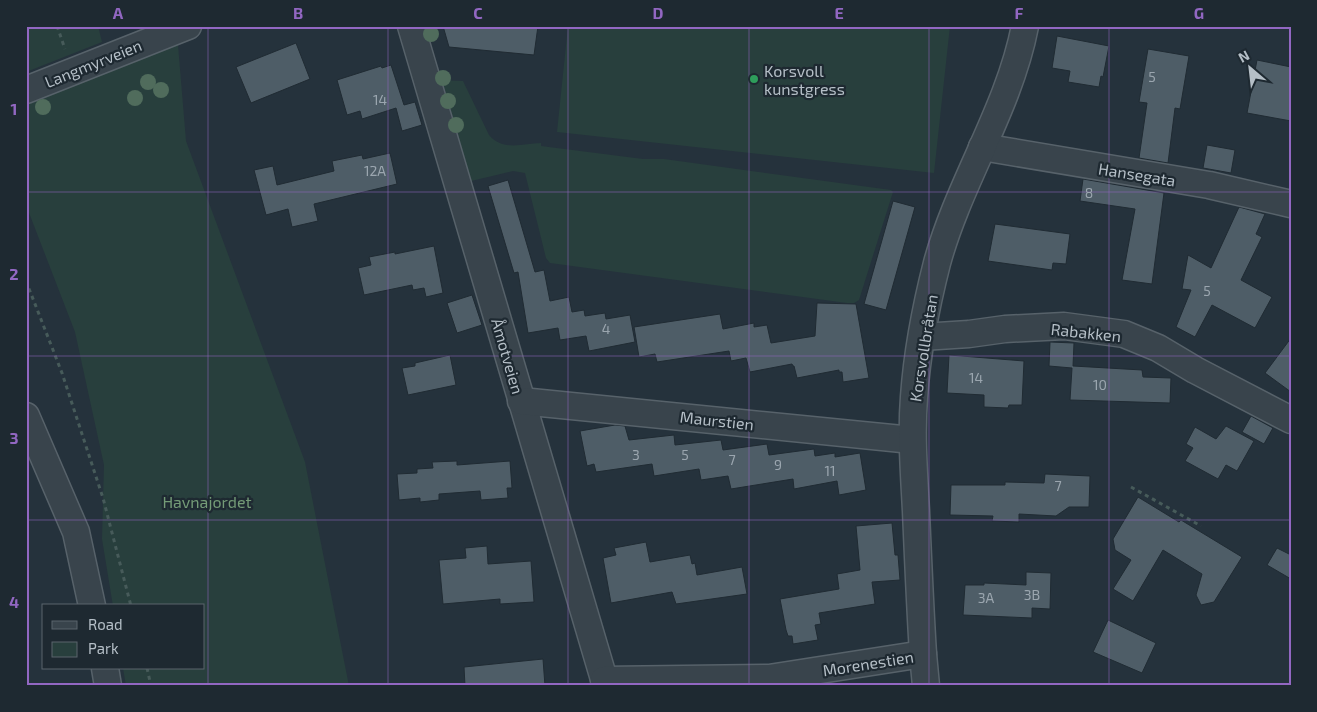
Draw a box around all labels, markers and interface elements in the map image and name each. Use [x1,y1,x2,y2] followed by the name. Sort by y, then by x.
[113,3,124,22] text: A
[293,3,303,22] text: B
[473,3,483,22] text: C
[653,3,664,22] text: D
[834,3,844,22] text: E
[1015,3,1024,22] text: F
[1194,3,1204,22] text: G
[42,35,144,91] street label: Langmyrveien
[1224,42,1274,92] north arrow
[1235,46,1252,66] text: N
[764,61,845,98] place label: Korsvoll kunstgress
[1148,68,1156,85] house number: 5
[748,73,760,85] marker: Korsvoll kunstgress
[373,91,387,108] house number: 14
[11,99,17,118] text: 1
[1097,159,1177,189] street label: Hansegata
[364,162,386,179] house number: 12A
[1085,184,1093,201] house number: 8
[9,264,19,283] text: 2
[1203,282,1211,299] house number: 5
[905,293,941,403] street label: Korsvollbråtan
[488,316,528,396] street label: Åmotveien
[1050,319,1122,345] street label: Rabakken
[602,320,610,337] house number: 4
[969,369,983,386] house number: 14
[1093,376,1107,393] house number: 10
[679,407,755,433] street label: Maurstien
[9,428,19,447] text: 3
[632,446,640,463] house number: 3
[681,446,689,463] house number: 5
[728,451,736,468] house number: 7
[774,456,782,473] house number: 9
[824,462,836,479] house number: 11
[1054,477,1062,494] house number: 7
[162,492,252,512] park label: Havnajordet
[1024,586,1040,603] house number: 3B
[978,589,995,606] house number: 3A
[9,592,19,611] text: 4
[42,604,205,670] legend
[88,615,123,633] text: Road
[88,639,119,657] text: Park
[821,646,915,680] street label: Morenestien

